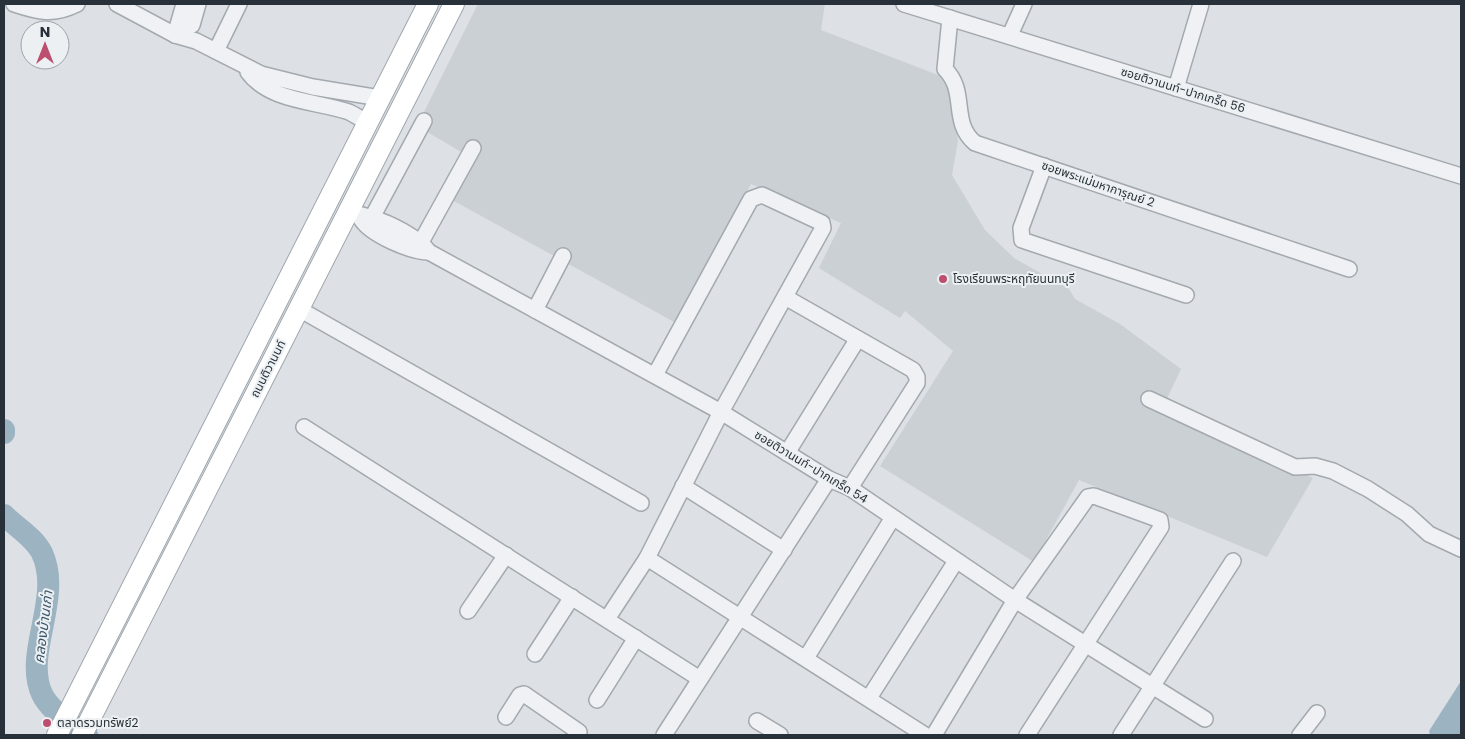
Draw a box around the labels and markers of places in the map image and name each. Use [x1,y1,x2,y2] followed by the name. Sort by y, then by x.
[953,270,1075,287] place label: โรงเรียนพระหฤทัยนนทบุรี
[937,273,949,285] marker: โรงเรียนพระหฤทัยนนทบุรี
[57,714,139,731] place label: ตลาดรวมทรัพย์2
[41,717,53,729] marker: ตลาดรวมทรัพย์2

